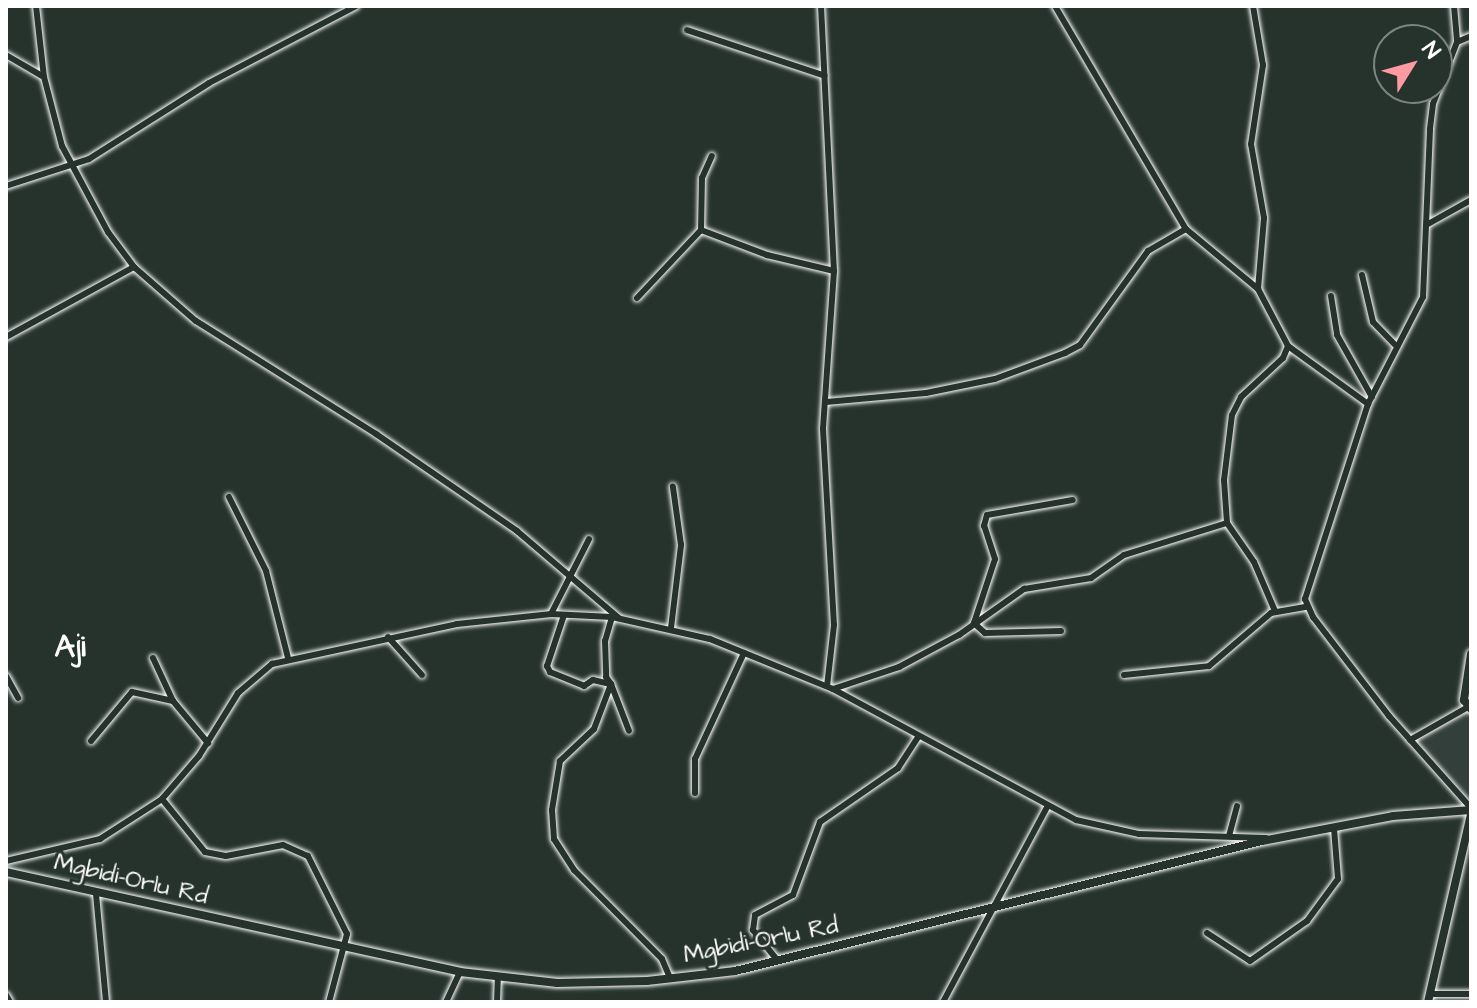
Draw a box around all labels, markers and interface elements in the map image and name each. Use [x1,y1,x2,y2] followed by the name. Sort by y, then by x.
[1373,24,1453,104] north arrow
[1414,36,1447,65] text: N
[54,628,86,666] district label: Aji
[51,848,211,912] street label: Mgbidi-Orlu Rd
[681,912,841,970] street label: Mgbidi-Orlu Rd

